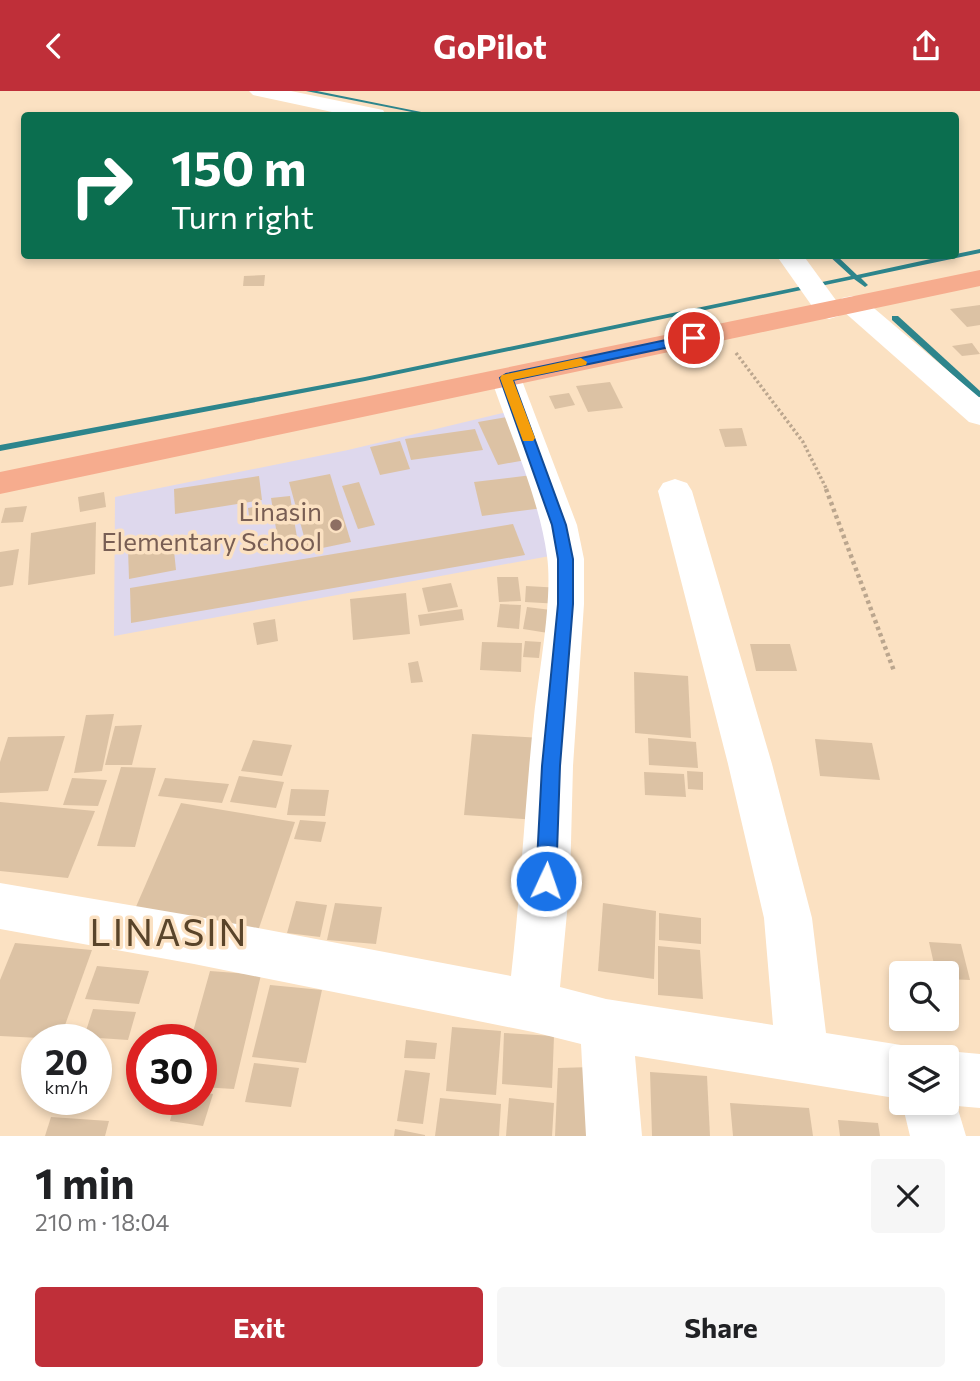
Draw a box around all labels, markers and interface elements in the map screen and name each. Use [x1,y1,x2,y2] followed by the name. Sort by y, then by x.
[433,26,547,66] text: GoPilot
[35,27,73,65] icon: back
[907,27,945,65] icon: share
[171,136,306,196] text: 150 m
[56,140,147,231] icon: right
[171,196,314,236] text: Turn right
[664,308,724,368] pin
[675,319,713,357] icon: arrive
[101,495,322,556] place label: Linasin Elementary School
[328,517,344,533] marker: Linasin Elementary School
[509,844,583,918] position arrow
[90,908,248,954] district label: LINASIN
[889,961,959,1115] map controls
[889,961,959,1031] button: search
[126,1024,217,1115] speed limit sign: 30
[45,1039,88,1082] text: 20
[889,1045,959,1115] button: layers
[45,1076,88,1098] text: km/h
[35,1156,135,1208] text: 1 min
[871,1159,945,1233] button: close
[35,1208,169,1236] text: 210 m · 18:04
[35,1287,483,1367] button: Exit
[497,1287,945,1367] button: Share

